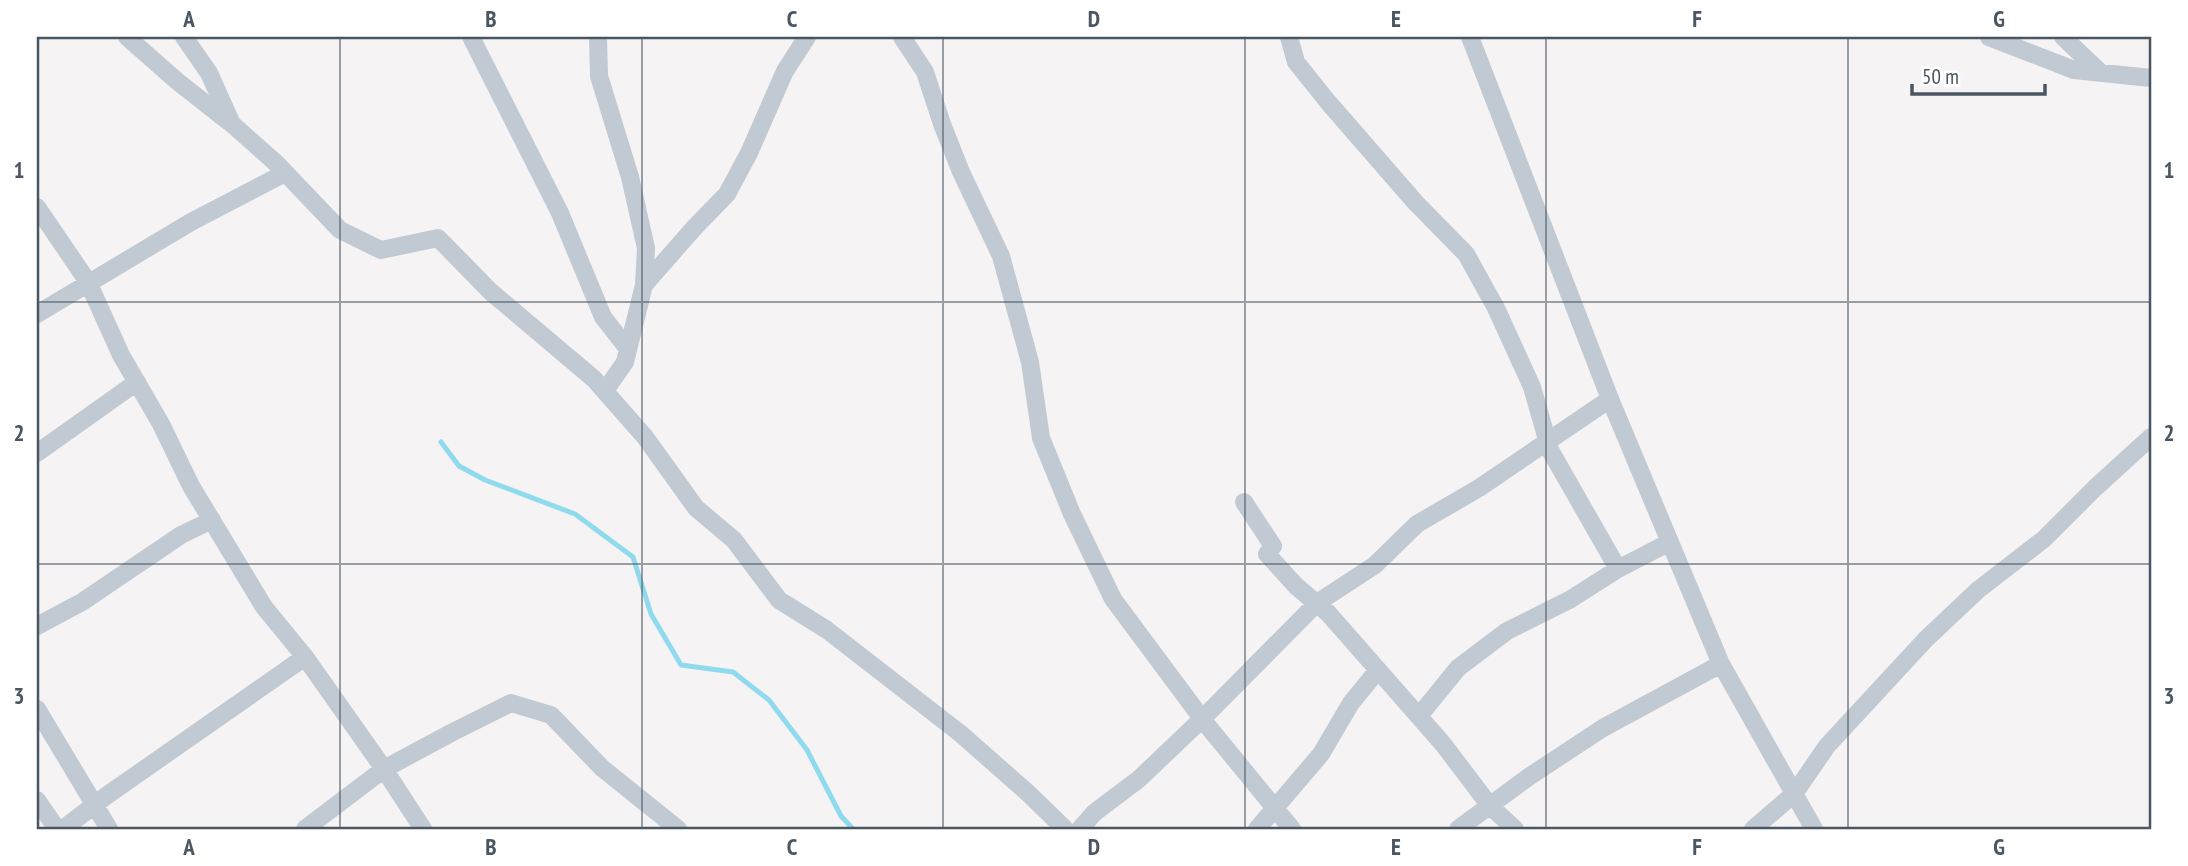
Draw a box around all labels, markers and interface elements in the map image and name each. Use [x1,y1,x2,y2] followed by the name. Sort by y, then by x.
[182,4,195,33] text: A
[485,4,497,33] text: B
[787,4,798,33] text: C
[1088,4,1100,33] text: D
[1391,4,1401,33] text: E
[1692,4,1702,33] text: F
[1993,4,2005,33] text: G
[1912,52,2044,96] scale bar
[1922,63,1959,90] text: 50 m
[14,155,25,184] text: 1
[2164,155,2175,184] text: 1
[14,418,25,447] text: 2
[2164,418,2175,447] text: 2
[14,681,25,710] text: 3
[2164,681,2175,710] text: 3
[182,832,195,861] text: A
[485,832,497,861] text: B
[787,832,798,861] text: C
[1088,832,1100,861] text: D
[1391,832,1401,861] text: E
[1692,832,1702,861] text: F
[1993,832,2005,861] text: G

